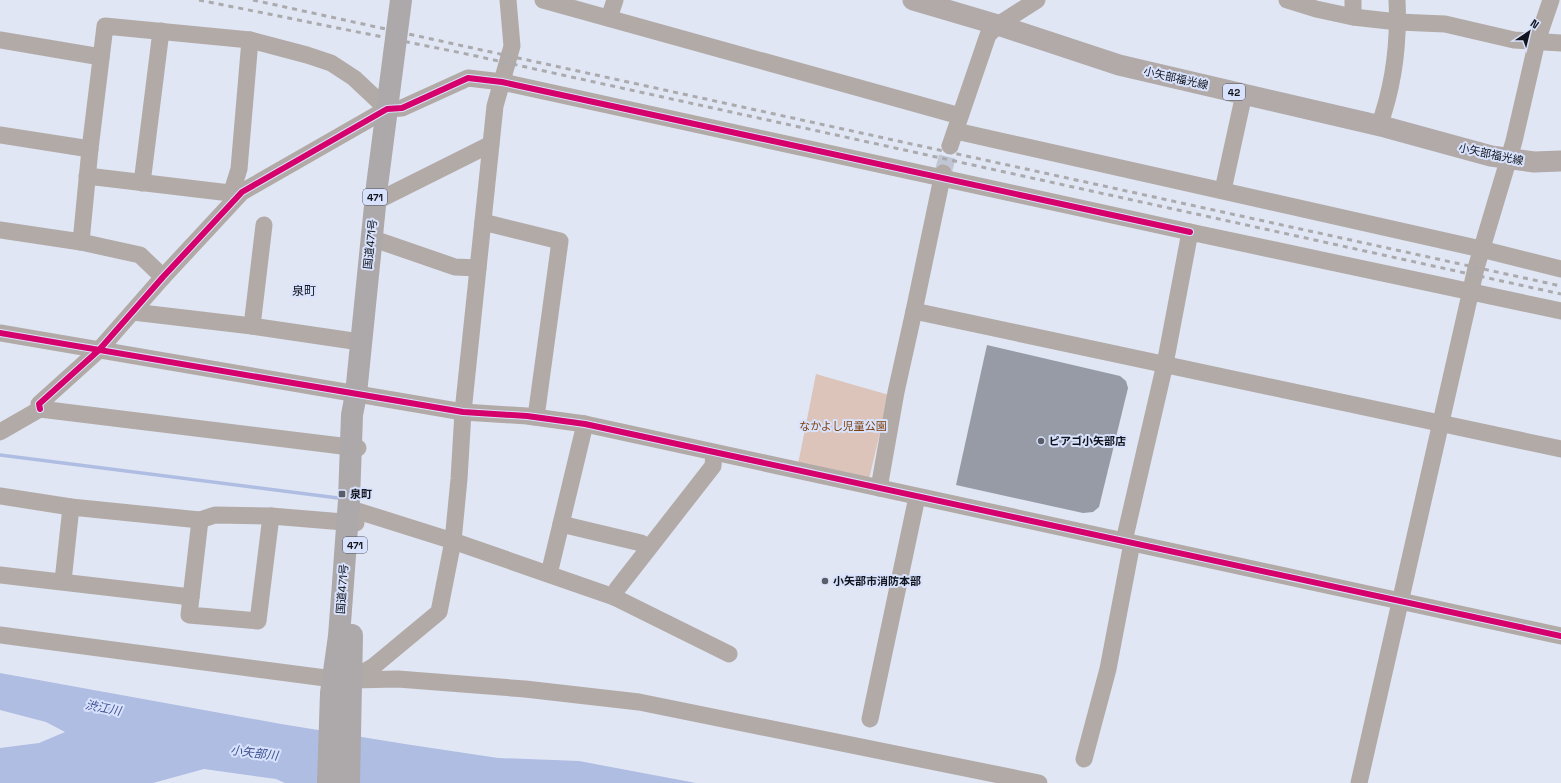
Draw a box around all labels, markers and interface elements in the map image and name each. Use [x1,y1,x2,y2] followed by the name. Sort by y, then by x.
[1509,12,1549,52] north arrow
[1528,16,1542,32] text: N
[1142,64,1210,92] street label: 小矢部福光線
[1223,84,1245,100] road number: 42
[1457,140,1525,168] street label: 小矢部福光線
[363,189,387,205] road number: 471
[360,218,380,270] street label: 国道471号
[292,283,316,299] district label: 泉町
[799,419,887,433] park label: なかよし児童公園
[1049,434,1126,448] place label: ピアゴ小矢部店
[1036,436,1046,446] marker: ピアゴ小矢部店
[350,487,372,501] place label: 泉町
[337,489,347,499] marker: 泉町
[343,537,367,553] road number: 471
[333,563,351,615] street label: 国道471号
[833,574,921,588] place label: 小矢部市消防本部
[820,576,830,586] marker: 小矢部市消防本部
[84,697,124,720] water label: 渋江川
[229,742,281,764] water label: 小矢部川

